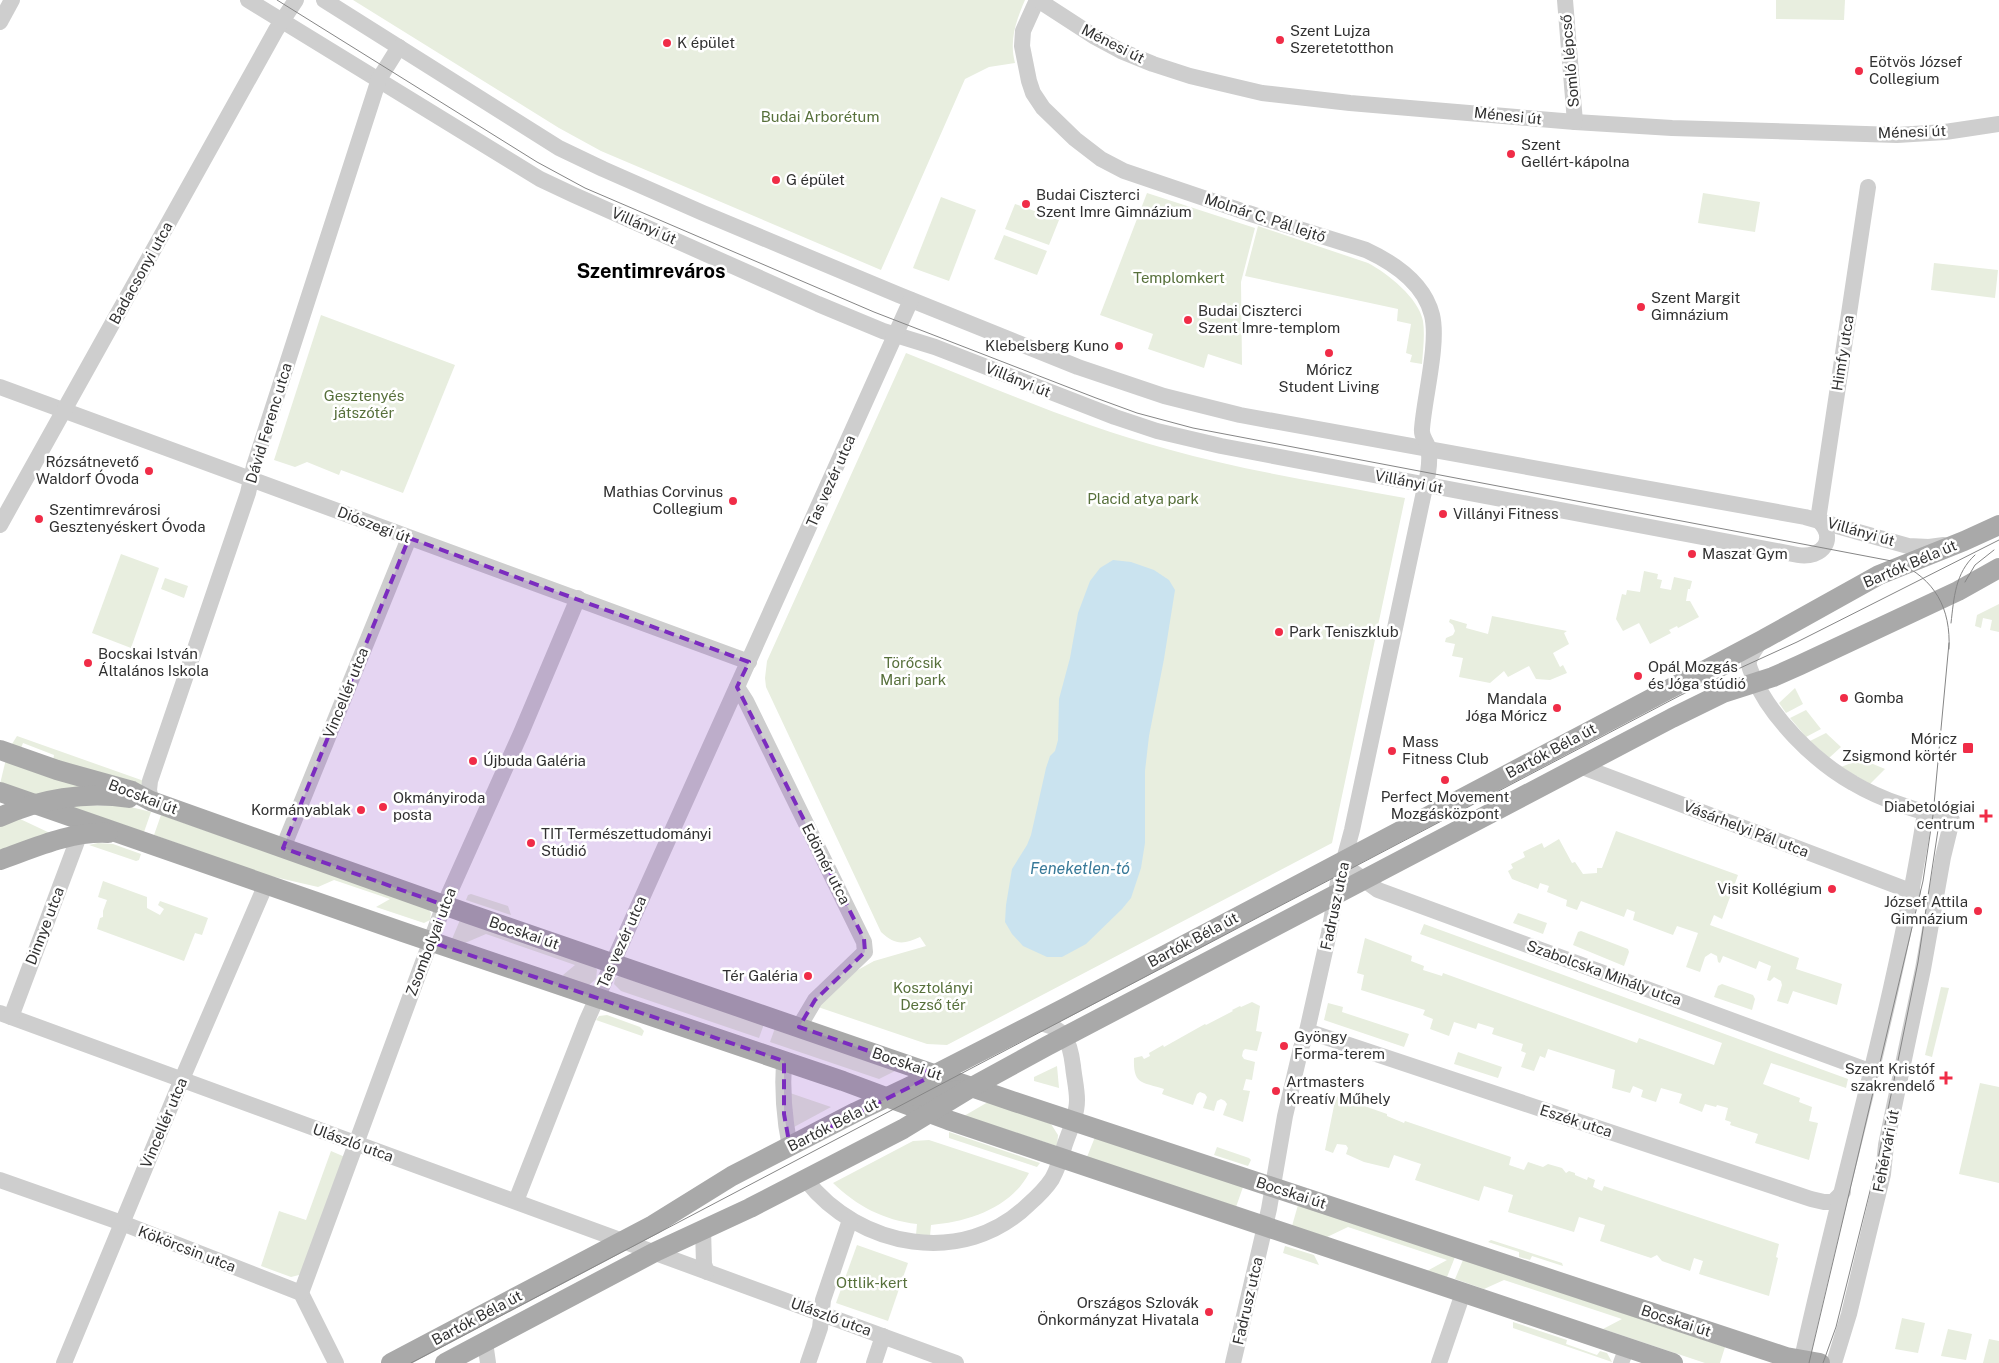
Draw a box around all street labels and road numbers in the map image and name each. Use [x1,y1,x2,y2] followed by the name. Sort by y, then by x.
[1557,13,1582,108] street label: Somló lépcső
[1079,20,1148,67] street label: Ménesi út
[1473,103,1543,128] street label: Ménesi út
[1878,122,1947,141] street label: Ménesi út
[1202,190,1328,245] street label: Molnár C. Pál lejtő
[609,204,679,247] street label: Villányi út
[105,219,176,327] street label: Badacsonyi utca
[1828,314,1857,392] street label: Himfy utca
[983,359,1054,400] street label: Villányi út
[242,361,295,485] street label: Dávid Ferenc utca
[803,432,858,529] street label: Tas vezér utca
[1373,467,1445,496] street label: Villányi út
[335,503,413,546] street label: Diószegi út
[1825,514,1897,549] street label: Villányi út
[1861,536,1959,591] street label: Bartók Béla út
[320,645,371,741] street label: Vincellér utca
[1503,720,1599,781] street label: Bartók Béla út
[106,776,180,818] street label: Bocskai út
[1681,797,1811,860] street label: Vásárhelyi Pál utca
[799,821,854,907] street label: Edömér utca
[1317,860,1352,952] street label: Fadrusz utca
[22,885,67,967] street label: Dinnye utca
[402,885,459,998] street label: Zsombolyai utca
[594,893,649,990] street label: Tas vezér utca
[1145,909,1241,970] street label: Bartók Béla út
[487,913,561,952] street label: Bocskai út
[1524,937,1684,1008] street label: Szabolcska Mihály utca
[870,1044,944,1083] street label: Bocskai út
[137,1075,190,1170] street label: Vincellér utca
[784,1094,881,1155] street label: Bartók Béla út
[1538,1101,1614,1140] street label: Eszék utca
[1869,1108,1902,1194] street label: Fehérvári út
[310,1120,396,1165] street label: Ulászló utca
[1254,1173,1329,1212] street label: Bocskai út
[136,1222,238,1275] street label: Kökörcsin utca
[1229,1255,1266,1347] street label: Fadrusz utca
[429,1287,525,1348] street label: Bartók Béla út
[788,1294,874,1339] street label: Ulászló utca
[1639,1301,1714,1340] street label: Bocskai út

